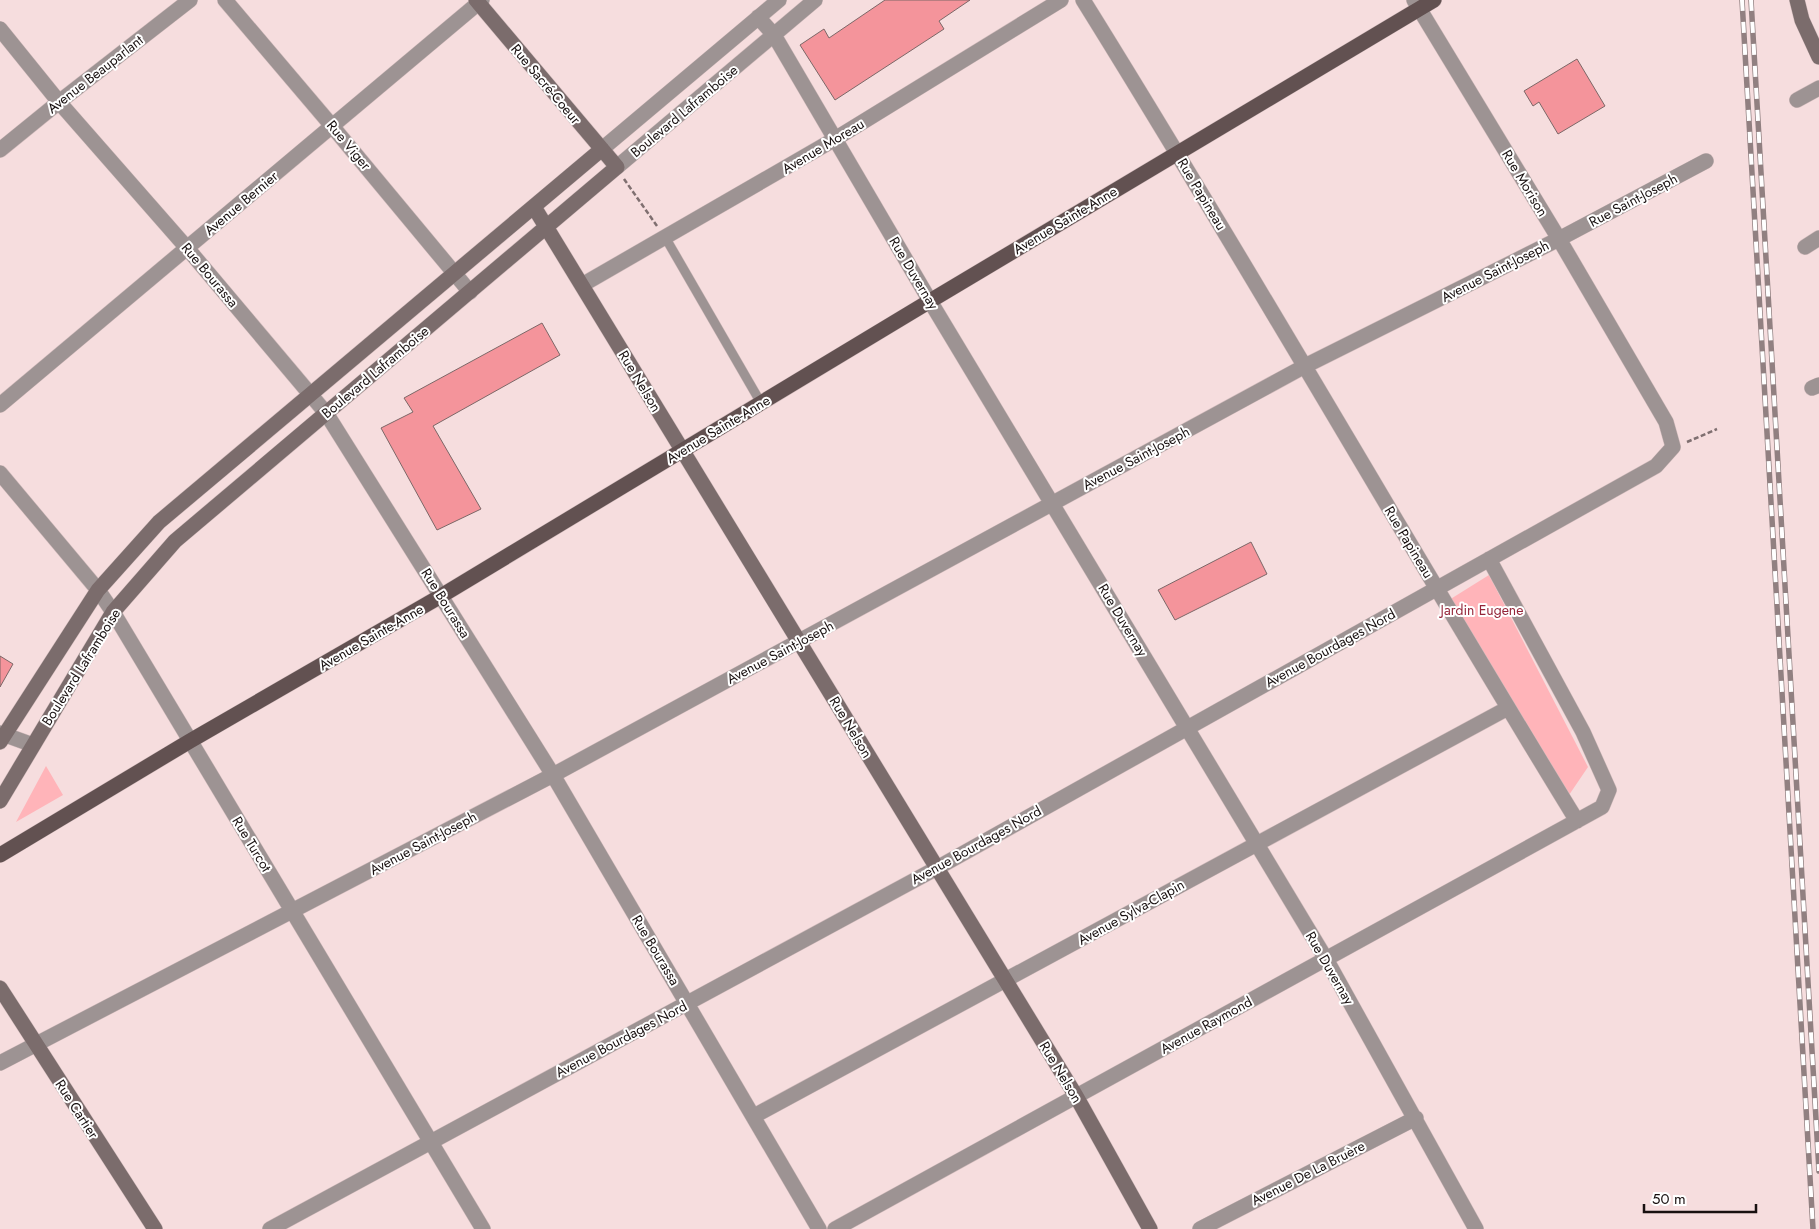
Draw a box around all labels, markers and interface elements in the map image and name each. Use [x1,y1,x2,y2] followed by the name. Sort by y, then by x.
[43,30,148,118] street label: Avenue Beauparlant
[507,40,586,129] street label: Rue Sacré-Coeur
[626,60,742,162] street label: Boulevard Laframboise
[778,114,868,178] street label: Avenue Moreau
[322,116,376,174] street label: Rue Viger
[1497,146,1553,220] street label: Rue Morison
[1173,154,1231,234] street label: Rue Papineau
[200,166,282,240] street label: Avenue Bernier
[1585,168,1681,232] street label: Rue Saint-Joseph
[1009,181,1121,259] street label: Avenue Sainte-Anne
[884,233,944,314] street label: Rue Duvernay
[1438,235,1552,307] street label: Avenue Saint-Joseph
[177,238,243,312] street label: Rue Bourassa
[317,321,433,423] street label: Boulevard Laframboise
[614,346,666,416] street label: Rue Nelson
[662,390,774,468] street label: Avenue Sainte-Anne
[1079,421,1193,495] street label: Avenue Saint-Joseph
[1380,502,1438,582] street label: Rue Papineau
[417,564,475,642] street label: Rue Bourassa
[1093,580,1153,661] street label: Rue Duvernay
[315,599,427,675] street label: Avenue Sainte-Anne
[1439,600,1523,620] park label: Jardin Eugene
[1261,604,1399,692] street label: Avenue Bourdages Nord
[37,605,125,729] street label: Boulevard Laframboise
[723,615,837,689] street label: Avenue Saint-Joseph
[825,692,877,762] street label: Rue Nelson
[907,801,1045,889] street label: Avenue Bourdages Nord
[366,806,480,880] street label: Avenue Saint-Joseph
[228,812,277,876] street label: Rue Turcot
[1074,874,1188,950] street label: Avenue Sylva-Clapin
[627,911,685,989] street label: Rue Bourassa
[1301,928,1359,1009] street label: Rue Duvernay
[1156,991,1256,1059] street label: Avenue Raymond
[552,996,690,1082] street label: Avenue Bourdages Nord
[1035,1037,1087,1107] street label: Rue Nelson
[50,1076,104,1143] street label: Rue Cartier
[1248,1136,1368,1210] street label: Avenue De La Bruère
[1644,1182,1756,1214] scale bar
[1652,1188,1686,1210] text: 50 m

